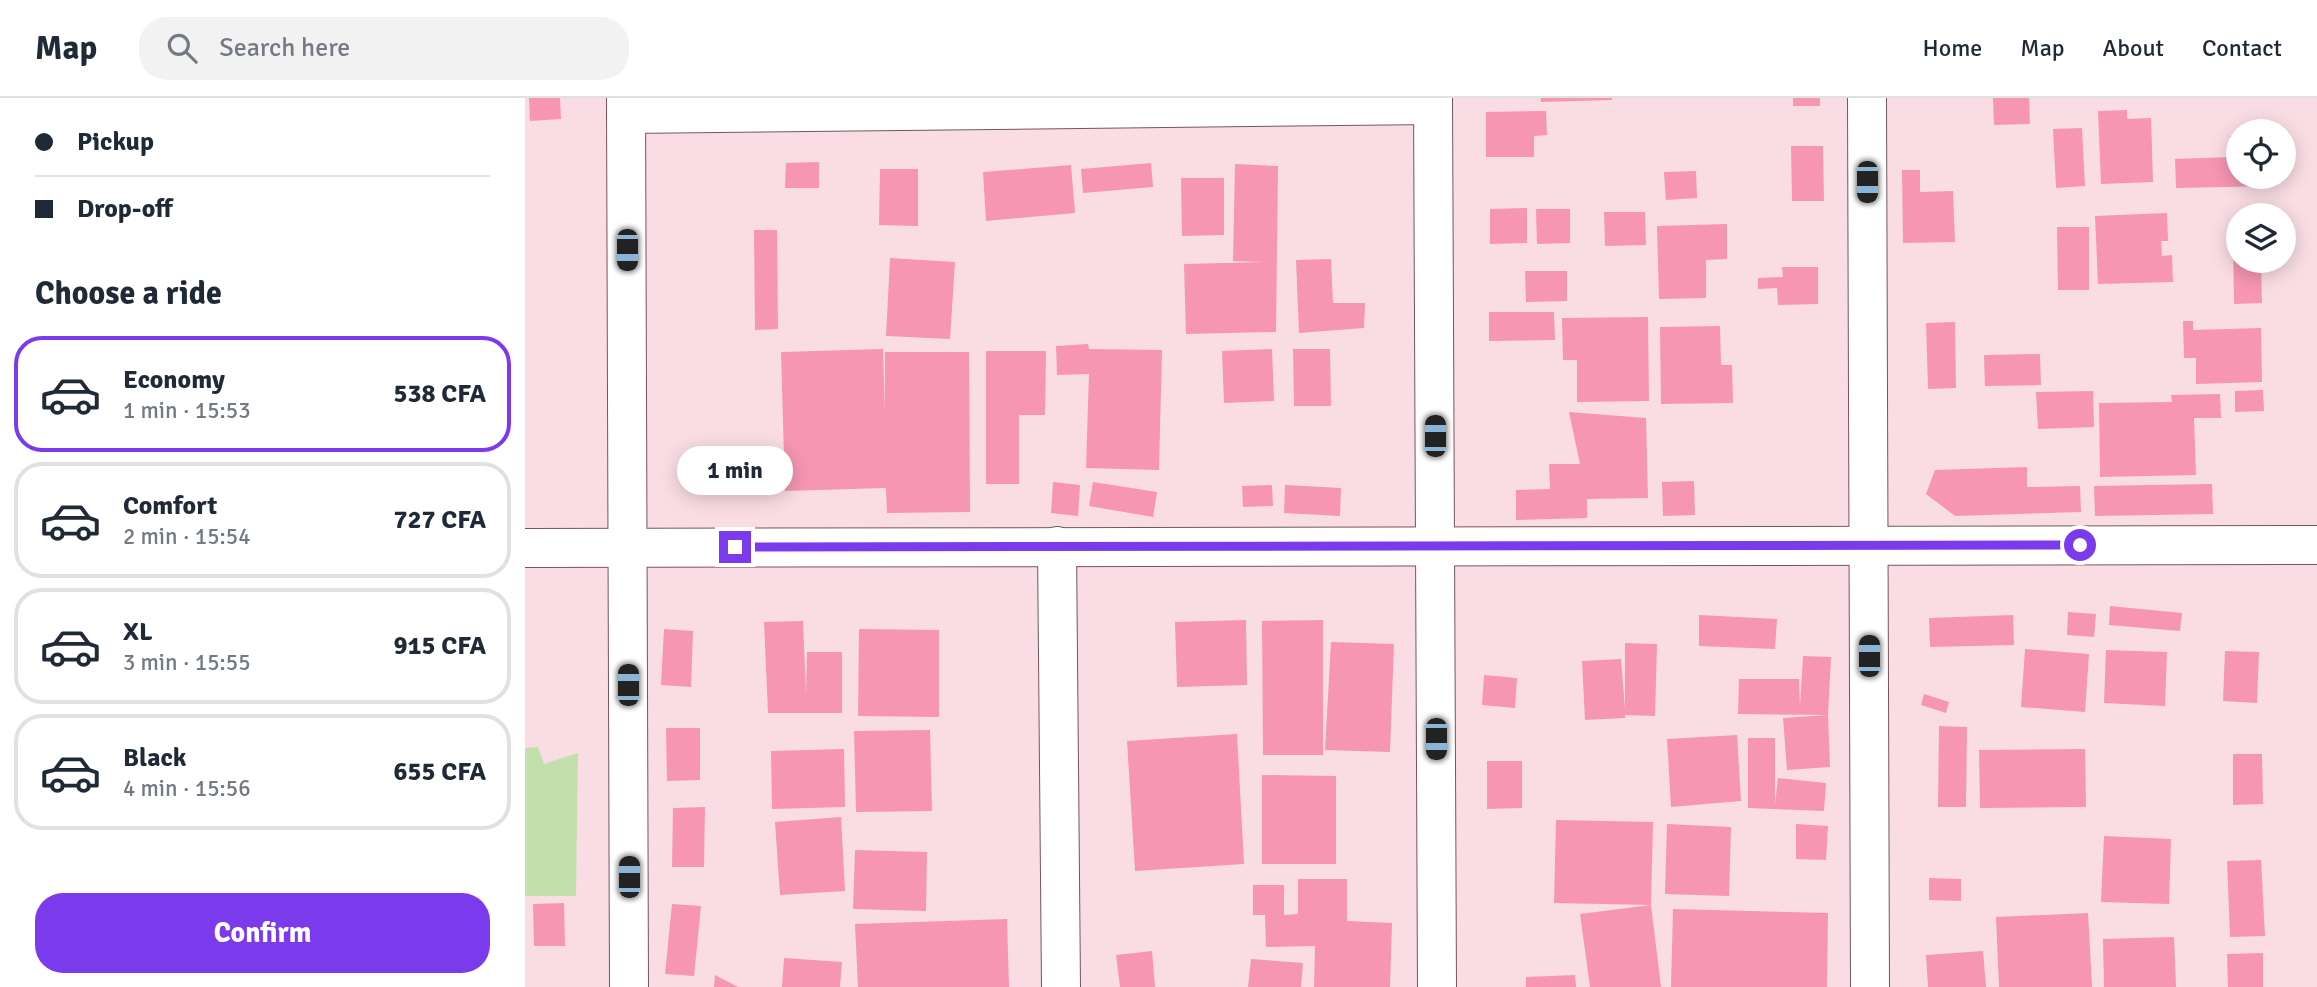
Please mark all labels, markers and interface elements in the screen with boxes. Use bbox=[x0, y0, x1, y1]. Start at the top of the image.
search box bbox=[139, 17, 629, 80]
text: Map bbox=[35, 28, 97, 69]
icon: search bbox=[163, 29, 201, 67]
text: Search here bbox=[219, 32, 350, 64]
text: Home bbox=[1922, 33, 1982, 63]
text: Map bbox=[2020, 33, 2065, 63]
text: About bbox=[2103, 33, 2164, 63]
text: Contact bbox=[2202, 33, 2282, 63]
map controls bbox=[2226, 119, 2296, 273]
button: locate bbox=[2226, 119, 2296, 189]
text: Pickup bbox=[77, 126, 154, 158]
car bbox=[1857, 161, 1878, 203]
text: Drop-off bbox=[77, 193, 173, 225]
button: layers bbox=[2226, 203, 2296, 273]
car bbox=[617, 229, 638, 271]
text: Choose a ride bbox=[35, 274, 222, 313]
icon: car bbox=[39, 363, 102, 426]
text: Economy bbox=[123, 364, 225, 396]
text: 538 CFA bbox=[394, 378, 486, 410]
text: 1 min · 15:53 bbox=[123, 396, 251, 425]
car bbox=[1425, 415, 1446, 457]
callout: 1 min bbox=[677, 446, 793, 494]
text: 1 min bbox=[707, 456, 763, 485]
icon: car bbox=[39, 489, 102, 552]
text: Comfort bbox=[123, 490, 217, 522]
text: 727 CFA bbox=[394, 504, 486, 536]
text: 2 min · 15:54 bbox=[123, 522, 251, 551]
route start bbox=[2064, 529, 2096, 561]
route end bbox=[719, 531, 751, 563]
icon: car bbox=[39, 615, 102, 678]
text: XL bbox=[123, 616, 153, 648]
text: 915 CFA bbox=[394, 630, 486, 662]
car bbox=[1859, 635, 1880, 677]
text: 3 min · 15:55 bbox=[123, 648, 251, 677]
car bbox=[618, 664, 639, 706]
car bbox=[1426, 718, 1447, 760]
icon: car bbox=[39, 741, 102, 804]
text: Black bbox=[123, 742, 186, 774]
text: 655 CFA bbox=[394, 756, 486, 788]
text: 4 min · 15:56 bbox=[123, 774, 251, 803]
car bbox=[619, 856, 640, 898]
button: Confirm bbox=[35, 893, 490, 973]

